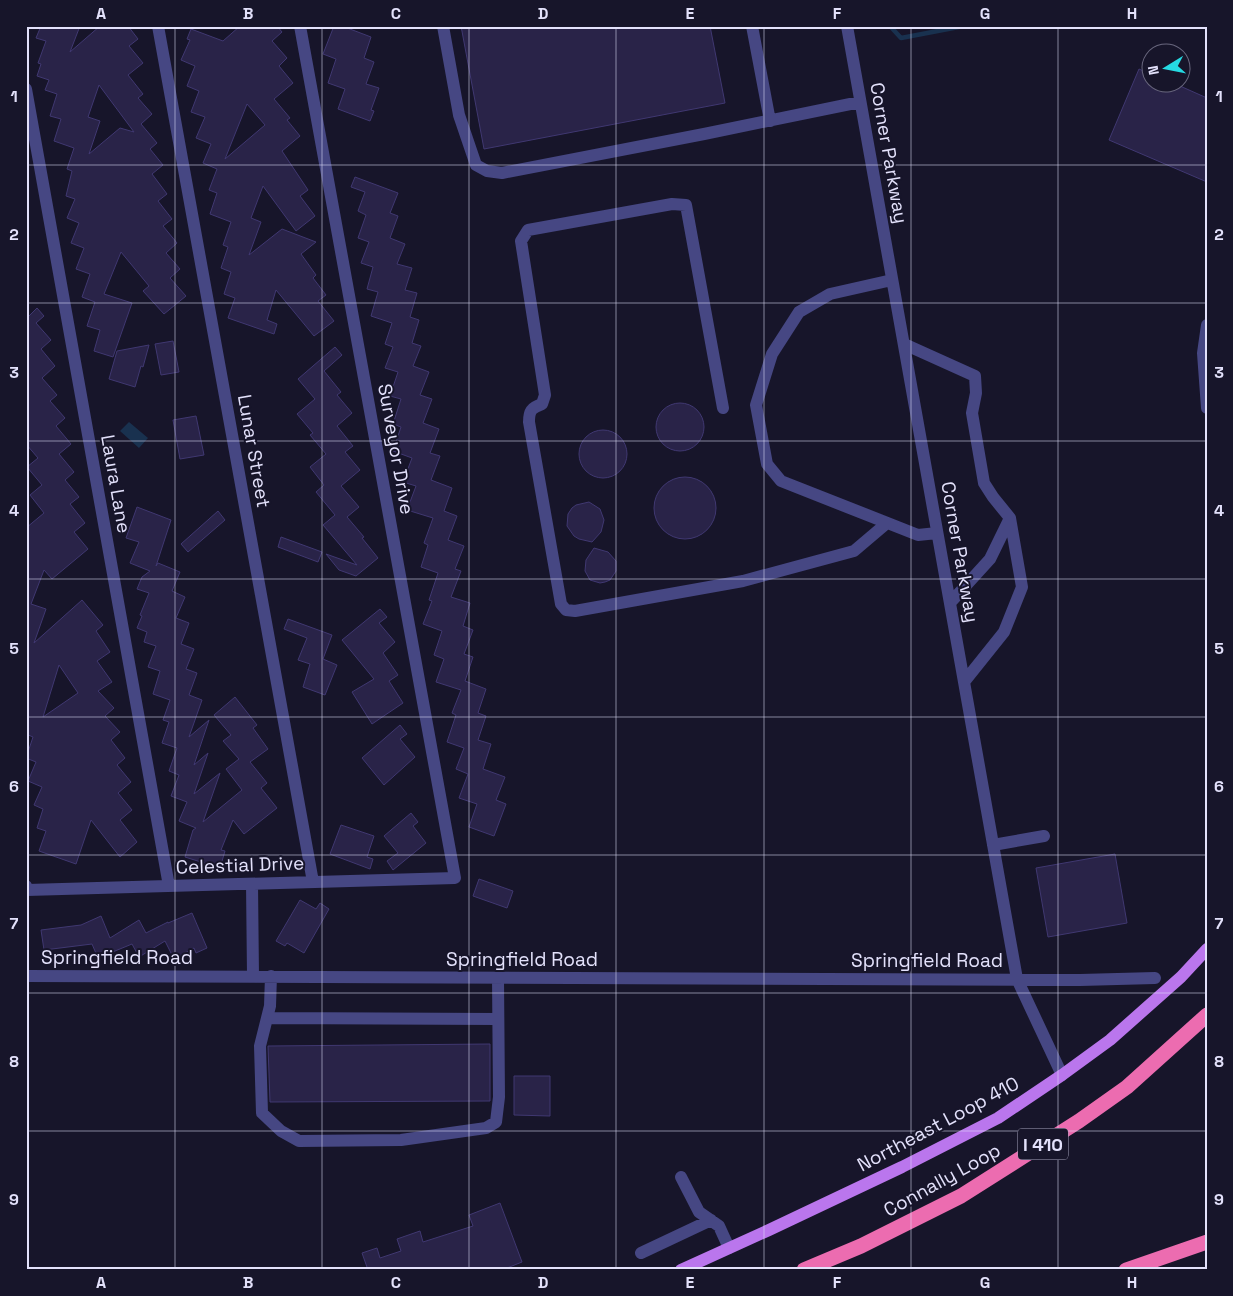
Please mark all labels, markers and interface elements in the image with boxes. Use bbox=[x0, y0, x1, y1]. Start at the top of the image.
text: A bbox=[96, 3, 106, 24]
text: B bbox=[243, 3, 253, 24]
text: C bbox=[391, 3, 401, 24]
text: D bbox=[538, 3, 548, 24]
text: E bbox=[686, 3, 695, 24]
text: F bbox=[833, 3, 842, 24]
text: G bbox=[980, 3, 990, 24]
text: H bbox=[1127, 3, 1137, 24]
north arrow bbox=[1140, 42, 1190, 92]
text: N bbox=[1144, 64, 1163, 76]
street label: Corner Parkway bbox=[864, 80, 914, 226]
text: 1 bbox=[10, 86, 18, 107]
text: 1 bbox=[1215, 86, 1223, 107]
text: 2 bbox=[9, 224, 19, 245]
text: 2 bbox=[1214, 224, 1224, 245]
text: 3 bbox=[9, 362, 19, 383]
text: 3 bbox=[1214, 362, 1224, 383]
street label: Surveyor Drive bbox=[372, 382, 420, 516]
street label: Lunar Street bbox=[232, 392, 276, 510]
street label: Laura Lane bbox=[95, 433, 137, 535]
street label: Corner Parkway bbox=[935, 479, 985, 625]
text: 4 bbox=[9, 500, 19, 521]
text: 4 bbox=[1214, 500, 1224, 521]
text: 5 bbox=[9, 638, 19, 659]
text: 5 bbox=[1214, 638, 1224, 659]
text: 6 bbox=[9, 776, 19, 797]
text: 6 bbox=[1214, 776, 1224, 797]
street label: Celestial Drive bbox=[175, 850, 305, 880]
text: 7 bbox=[10, 913, 19, 934]
text: 7 bbox=[1215, 913, 1224, 934]
street label: Springfield Road bbox=[41, 945, 193, 970]
street label: Springfield Road bbox=[446, 947, 598, 972]
street label: Springfield Road bbox=[851, 948, 1003, 973]
text: 8 bbox=[9, 1051, 19, 1072]
text: 8 bbox=[1214, 1051, 1224, 1072]
street label: Northeast Loop 410 bbox=[853, 1071, 1023, 1177]
road number: I 410 bbox=[1018, 1128, 1068, 1160]
street label: Connally Loop bbox=[879, 1138, 1005, 1222]
text: 9 bbox=[9, 1189, 19, 1210]
text: 9 bbox=[1214, 1189, 1224, 1210]
text: A bbox=[96, 1272, 106, 1293]
text: B bbox=[243, 1272, 253, 1293]
text: C bbox=[391, 1272, 401, 1293]
text: D bbox=[538, 1272, 548, 1293]
text: E bbox=[686, 1272, 695, 1293]
text: F bbox=[833, 1272, 842, 1293]
text: G bbox=[980, 1272, 990, 1293]
text: H bbox=[1127, 1272, 1137, 1293]

